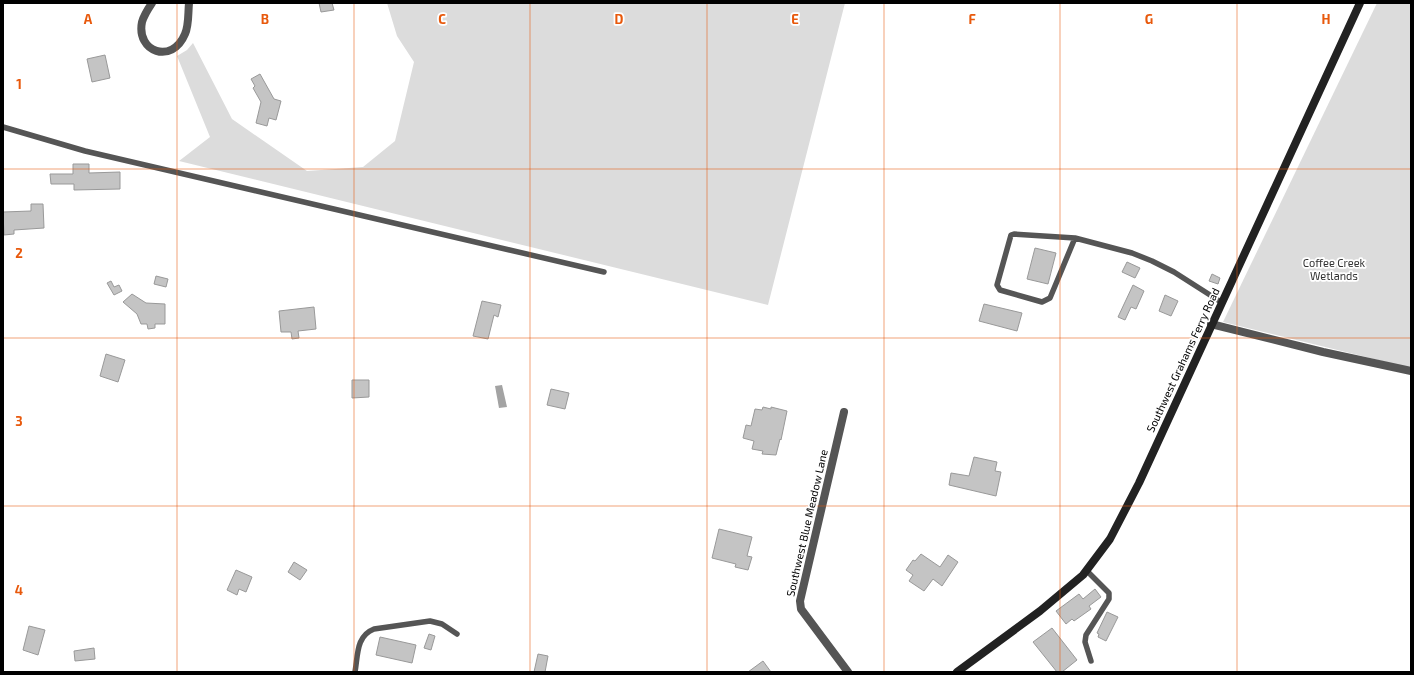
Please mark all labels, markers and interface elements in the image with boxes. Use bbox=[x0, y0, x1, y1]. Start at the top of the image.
text: A bbox=[84, 11, 93, 27]
text: B bbox=[261, 11, 269, 27]
text: C bbox=[438, 11, 446, 27]
text: D bbox=[615, 11, 624, 27]
text: E bbox=[791, 11, 799, 27]
text: F bbox=[968, 11, 976, 27]
text: G bbox=[1145, 11, 1153, 27]
text: H bbox=[1322, 11, 1331, 27]
text: 1 bbox=[16, 76, 22, 92]
text: 2 bbox=[15, 245, 23, 261]
park label: Coffee Creek Wetlands bbox=[1303, 256, 1366, 282]
street label: Southwest Grahams Ferry Road bbox=[1143, 286, 1222, 434]
text: 3 bbox=[15, 413, 23, 429]
street label: Southwest Blue Meadow Lane bbox=[783, 448, 830, 598]
text: 4 bbox=[15, 582, 23, 598]

